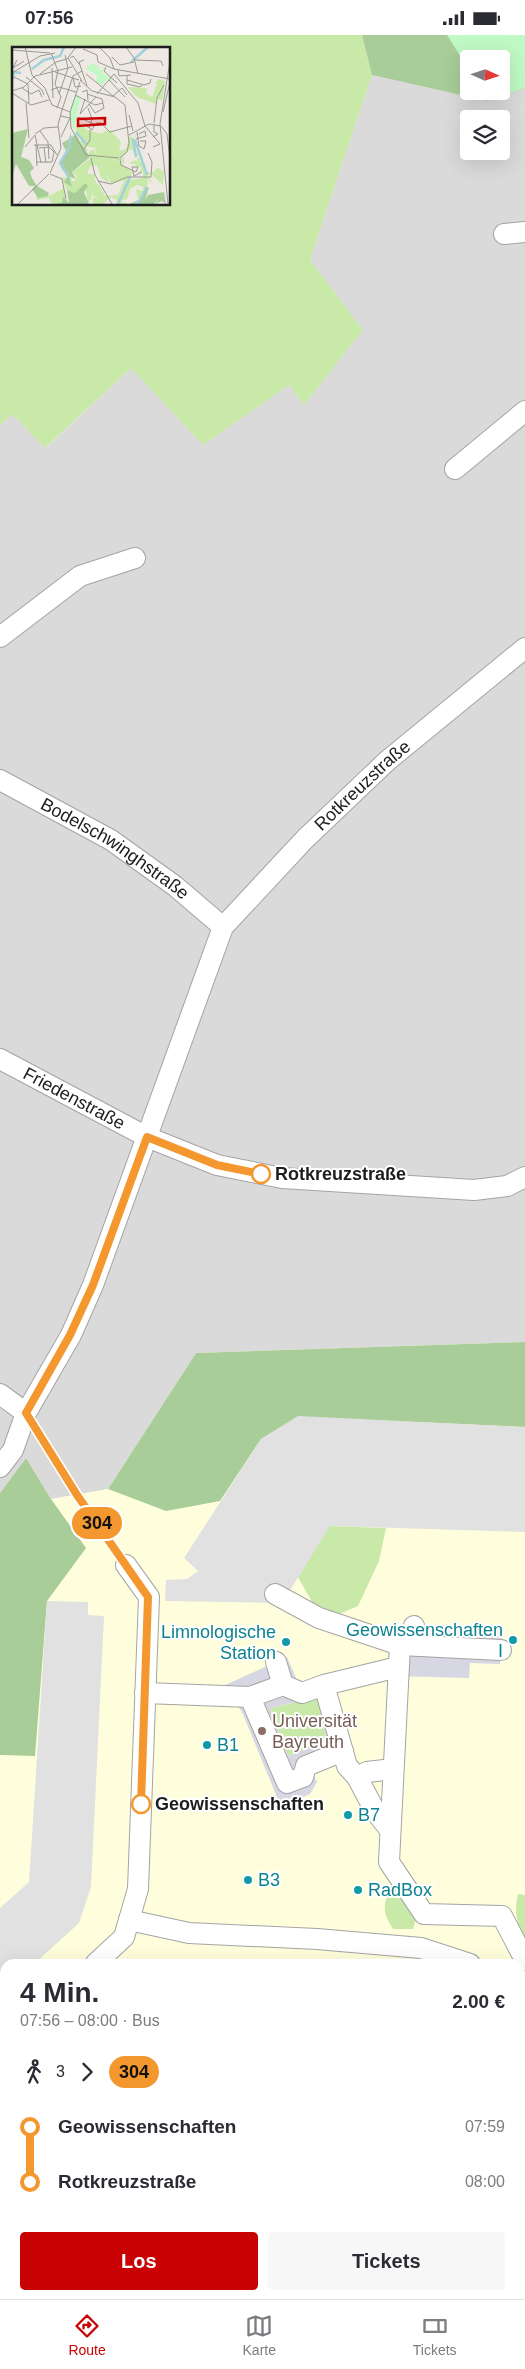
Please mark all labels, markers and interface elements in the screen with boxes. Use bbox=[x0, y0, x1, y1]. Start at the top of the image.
text: 07:56 bbox=[25, 7, 74, 28]
inset map bbox=[12, 47, 170, 205]
north arrow bbox=[460, 50, 510, 100]
map controls bbox=[460, 50, 510, 160]
button: layers bbox=[460, 110, 510, 160]
street label: Rotkreuzstraße bbox=[310, 736, 414, 835]
street label: Bodelschwinghstraße bbox=[37, 794, 193, 903]
street label: Friedenstraße bbox=[20, 1063, 128, 1133]
marker: Rotkreuzstraße bbox=[251, 1164, 271, 1184]
place label: Rotkreuzstraße bbox=[275, 1164, 406, 1184]
line badge: 304 bbox=[68, 1507, 126, 1539]
text: 304 bbox=[82, 1513, 112, 1533]
place label: Geowissenschaften I bbox=[346, 1620, 503, 1661]
place label: Limnologische Station bbox=[161, 1622, 276, 1663]
marker: Geowissenschaften I bbox=[507, 1634, 519, 1646]
marker: Limnologische Station bbox=[280, 1636, 292, 1648]
place label: Universität Bayreuth bbox=[272, 1711, 357, 1752]
marker: Universität Bayreuth bbox=[256, 1725, 268, 1737]
place label: B1 bbox=[217, 1735, 239, 1755]
marker: B1 bbox=[201, 1739, 213, 1751]
marker: Geowissenschaften bbox=[131, 1794, 151, 1814]
place label: Geowissenschaften bbox=[155, 1794, 324, 1814]
place label: B7 bbox=[358, 1805, 380, 1825]
marker: B7 bbox=[342, 1809, 354, 1821]
place label: B3 bbox=[258, 1870, 280, 1890]
marker: B3 bbox=[242, 1874, 254, 1886]
place label: RadBox bbox=[368, 1880, 432, 1900]
marker: RadBox bbox=[352, 1884, 364, 1896]
text: 4 Min. bbox=[20, 1977, 99, 2008]
text: 2.00 € bbox=[452, 1991, 505, 2012]
text: 07:56 – 08:00 · Bus bbox=[20, 2012, 160, 2029]
icon: walk bbox=[20, 2058, 48, 2086]
icon: forward bbox=[73, 2058, 101, 2086]
text: 304 bbox=[119, 2062, 149, 2082]
text: 3 bbox=[56, 2063, 65, 2080]
text: Geowissenschaften bbox=[58, 2116, 236, 2137]
text: 07:59 bbox=[465, 2118, 505, 2135]
text: Rotkreuzstraße bbox=[58, 2171, 196, 2192]
text: 08:00 bbox=[465, 2173, 505, 2190]
button: Los bbox=[20, 2232, 258, 2290]
button: Tickets bbox=[268, 2232, 505, 2290]
tab: Route bbox=[68, 2312, 106, 2358]
tab: Karte bbox=[243, 2312, 276, 2358]
tab: Tickets bbox=[413, 2312, 457, 2358]

